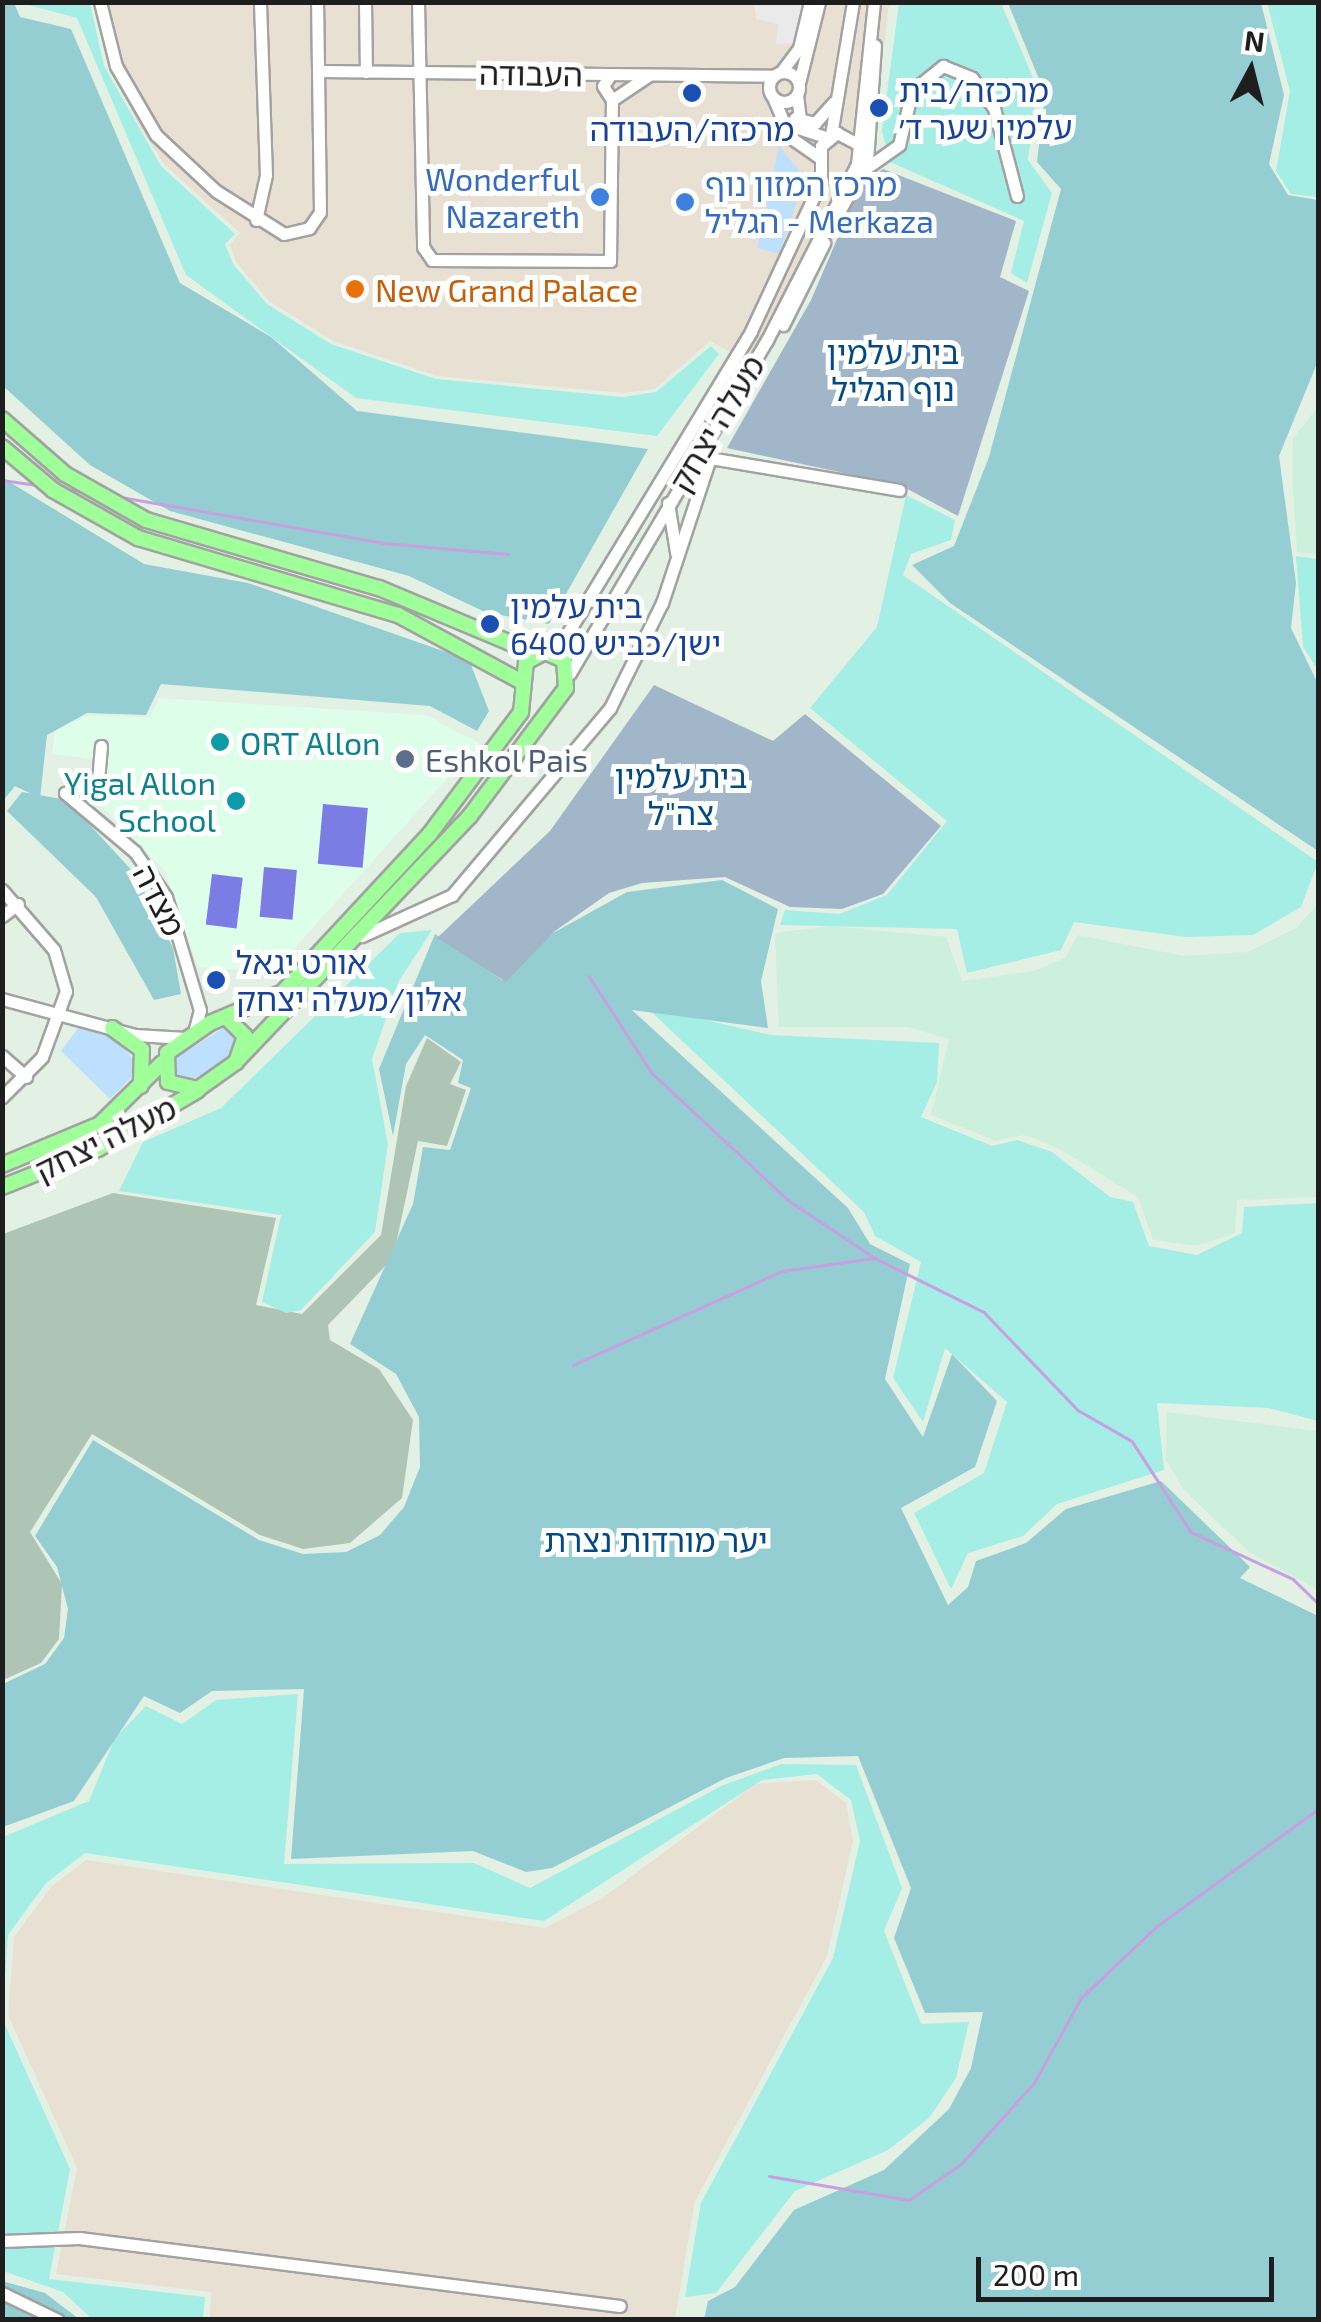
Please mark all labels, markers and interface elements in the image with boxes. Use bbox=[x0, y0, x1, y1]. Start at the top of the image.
north arrow bbox=[1201, 20, 1301, 120]
text: N bbox=[1243, 22, 1267, 58]
street label: העבודה bbox=[479, 53, 583, 93]
place label: מרכזה/בית עלמין שער ד׳ bbox=[899, 71, 1072, 146]
marker: מרכזה/העבודה bbox=[681, 82, 703, 104]
marker: מרכזה/בית עלמין שער ד׳ bbox=[868, 97, 890, 119]
place label: מרכזה/העבודה bbox=[590, 109, 794, 147]
place label: Wonderful Nazareth bbox=[425, 160, 580, 235]
place label: מרכז המזון נוף הגליל - Merkaza bbox=[705, 165, 934, 240]
marker: Wonderful Nazareth bbox=[589, 186, 611, 208]
marker: מרכז המזון נוף הגליל - Merkaza bbox=[674, 191, 696, 213]
place label: New Grand Palace bbox=[375, 270, 639, 308]
marker: New Grand Palace bbox=[344, 278, 366, 300]
park label: בית עלמין נוף הגליל bbox=[827, 333, 959, 408]
street label: מעלה יצחק bbox=[660, 348, 772, 498]
place label: בית עלמין ישן/כביש 6400 bbox=[510, 587, 721, 662]
marker: בית עלמין ישן/כביש 6400 bbox=[479, 613, 501, 635]
place label: ORT Allon bbox=[240, 723, 382, 761]
marker: ORT Allon bbox=[209, 731, 231, 753]
place label: Eshkol Pais bbox=[425, 740, 589, 778]
marker: Eshkol Pais bbox=[394, 748, 416, 770]
park label: בית עלמין צה"ל bbox=[615, 757, 747, 832]
place label: Yigal Allon School bbox=[62, 764, 216, 839]
marker: Yigal Allon School bbox=[225, 790, 247, 812]
street label: מצדה bbox=[126, 858, 194, 942]
place label: אורט יגאל אלון/מעלה יצחק bbox=[236, 943, 462, 1018]
marker: אורט יגאל אלון/מעלה יצחק bbox=[205, 969, 227, 991]
street label: מעלה יצחק bbox=[28, 1087, 182, 1189]
park label: יער מורדות נצרת bbox=[544, 1520, 768, 1558]
scale bar bbox=[981, 2237, 1278, 2299]
text: 200 m bbox=[993, 2256, 1079, 2292]

